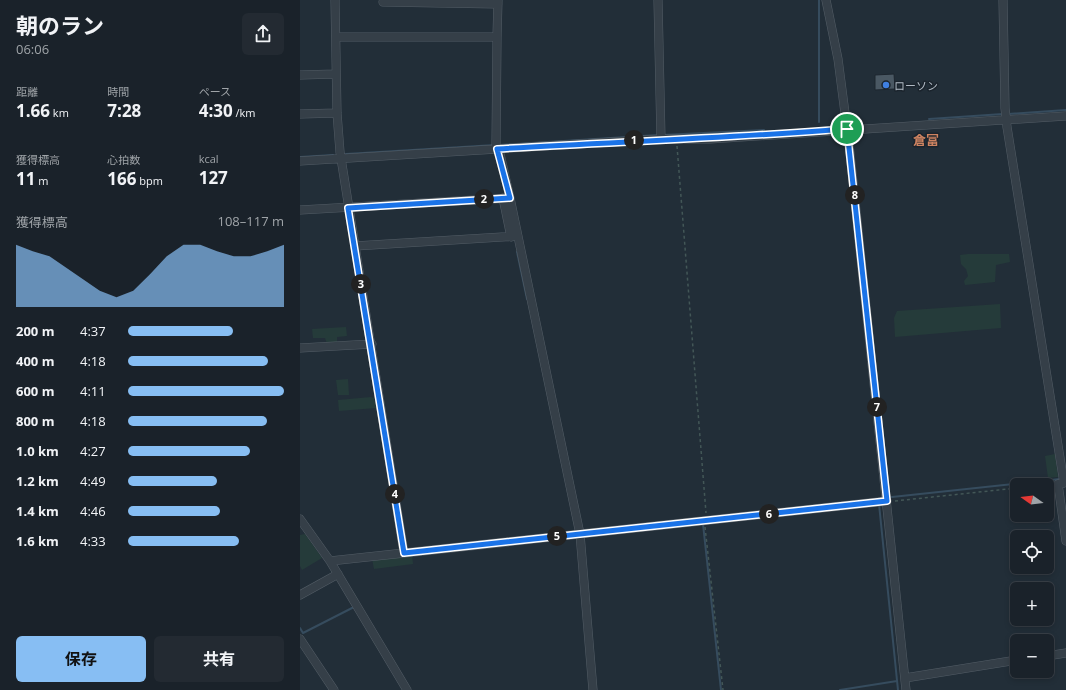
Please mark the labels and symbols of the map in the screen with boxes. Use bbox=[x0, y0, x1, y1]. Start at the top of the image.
place label: ローソン bbox=[894, 78, 938, 93]
marker: ローソン bbox=[881, 80, 891, 90]
pin bbox=[830, 112, 864, 146]
pin: 1 bbox=[624, 130, 644, 150]
district label: 倉富 bbox=[913, 131, 939, 149]
pin: 8 bbox=[845, 185, 865, 205]
pin: 2 bbox=[474, 189, 494, 209]
pin: 3 bbox=[351, 274, 371, 294]
pin: 7 bbox=[867, 397, 887, 417]
north arrow bbox=[1010, 478, 1054, 522]
pin: 4 bbox=[385, 484, 405, 504]
pin: 6 bbox=[759, 504, 779, 524]
pin: 5 bbox=[547, 526, 567, 546]

